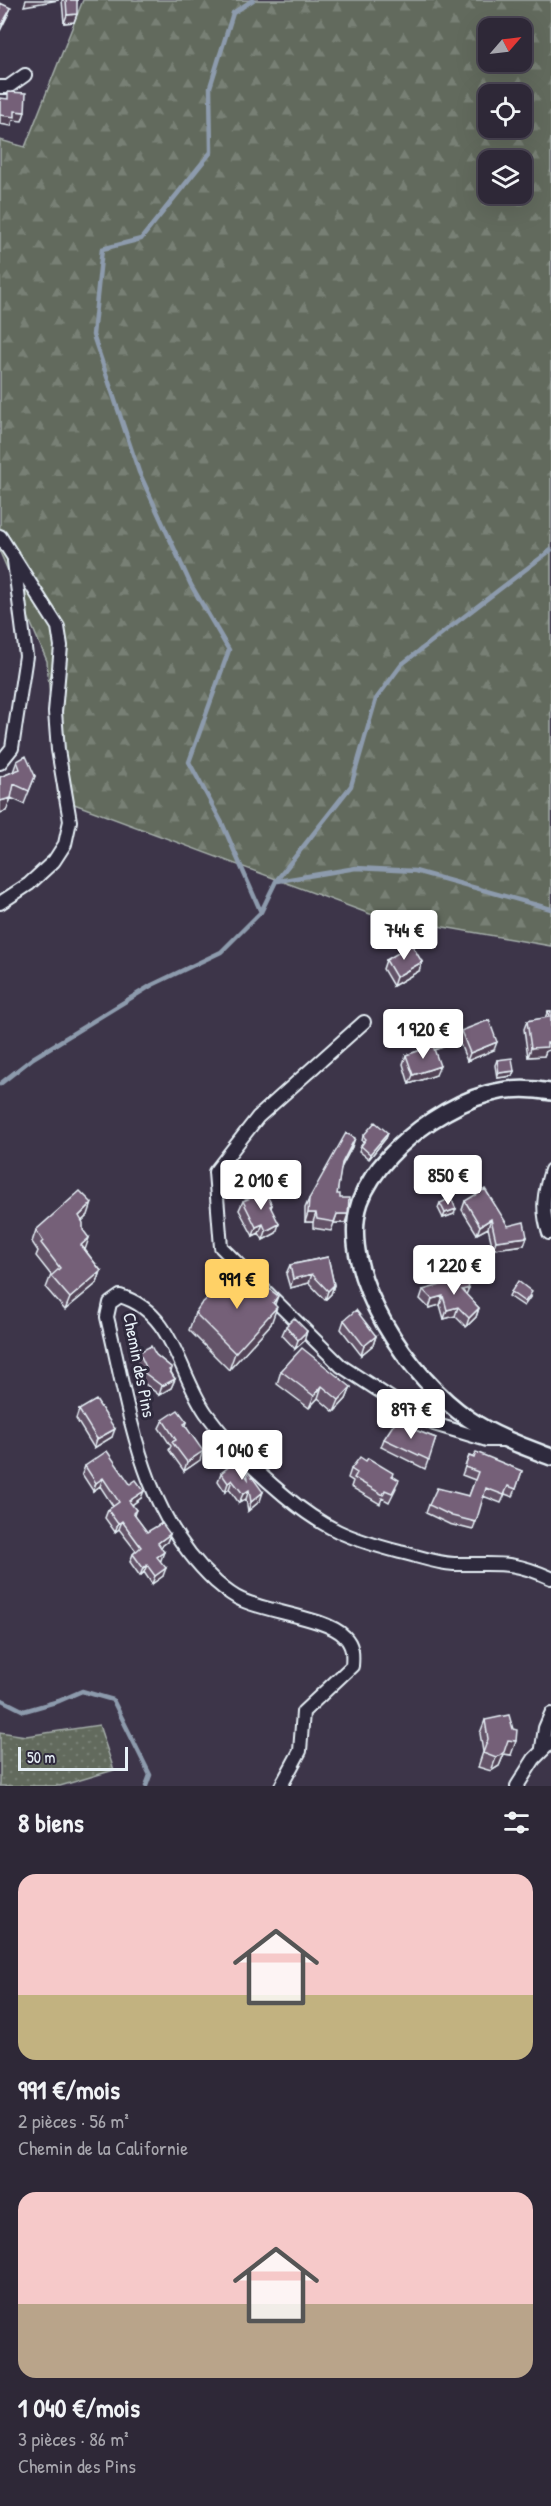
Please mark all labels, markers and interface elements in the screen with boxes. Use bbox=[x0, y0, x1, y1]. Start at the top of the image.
north arrow bbox=[478, 18, 532, 72]
map controls bbox=[478, 18, 532, 204]
button: locate bbox=[478, 84, 532, 138]
button: layers bbox=[478, 150, 532, 204]
pin: 744 € bbox=[362, 910, 446, 961]
text: 744 € bbox=[384, 916, 424, 943]
pin: 1 920 € bbox=[368, 1009, 478, 1060]
text: 1 920 € bbox=[397, 1015, 449, 1042]
pin: 850 € bbox=[406, 1155, 490, 1206]
pin: 2 010 € bbox=[206, 1160, 316, 1211]
text: 850 € bbox=[428, 1161, 468, 1188]
text: 2 010 € bbox=[234, 1166, 288, 1193]
pin: 1 220 € bbox=[399, 1245, 509, 1296]
text: 1 220 € bbox=[427, 1251, 481, 1278]
pin: 991 € bbox=[195, 1259, 279, 1310]
text: 991 € bbox=[219, 1265, 255, 1292]
street label: Chemin des Pins bbox=[117, 1310, 162, 1419]
pin: 897 € bbox=[369, 1389, 453, 1440]
text: 897 € bbox=[391, 1395, 431, 1422]
pin: 1 040 € bbox=[187, 1430, 297, 1481]
text: 1 040 € bbox=[216, 1436, 268, 1463]
scale bar bbox=[18, 1744, 128, 1772]
text: 50 m bbox=[27, 1746, 56, 1768]
text: 8 biens bbox=[18, 1805, 84, 1840]
icon: filters bbox=[500, 1806, 533, 1839]
icon: home bbox=[222, 1913, 330, 2021]
text: 991 €/mois bbox=[18, 2072, 120, 2107]
text: 2 pièces · 56 m² bbox=[18, 2107, 129, 2134]
text: Chemin de la Californie bbox=[18, 2134, 188, 2161]
icon: home bbox=[222, 2231, 330, 2339]
text: 1 040 €/mois bbox=[18, 2390, 140, 2425]
text: 3 pièces · 86 m² bbox=[18, 2425, 129, 2452]
text: Chemin des Pins bbox=[18, 2452, 136, 2479]

